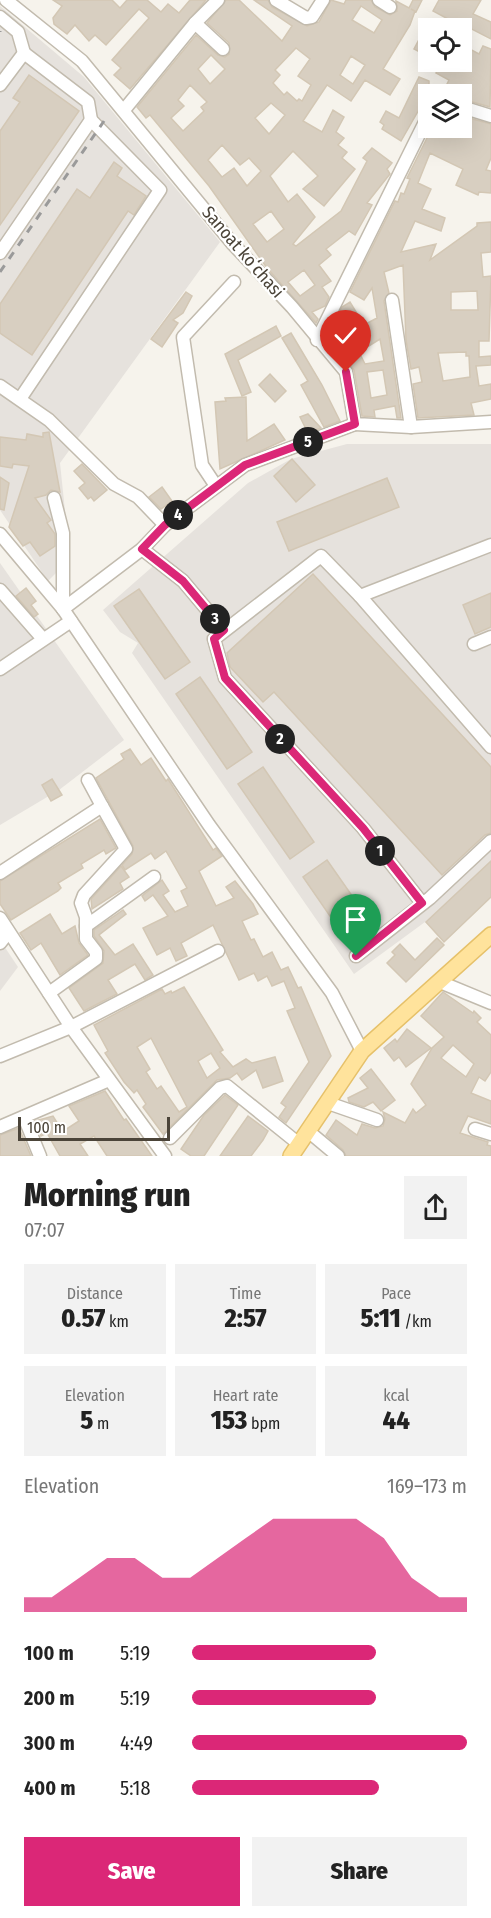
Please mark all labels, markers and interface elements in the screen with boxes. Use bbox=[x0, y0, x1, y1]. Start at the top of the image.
map controls bbox=[418, 18, 472, 138]
button: locate bbox=[418, 18, 472, 72]
button: layers bbox=[418, 84, 472, 138]
street label: Sanoat koʻchasi bbox=[197, 202, 289, 302]
pin bbox=[320, 310, 371, 372]
icon: check bbox=[329, 319, 362, 352]
pin: 5 bbox=[293, 427, 323, 457]
text: 5 bbox=[304, 432, 312, 451]
pin: 4 bbox=[163, 500, 193, 530]
text: 4 bbox=[174, 505, 182, 524]
pin: 3 bbox=[200, 604, 230, 634]
text: 3 bbox=[211, 609, 219, 628]
pin: 2 bbox=[265, 724, 295, 754]
text: 2 bbox=[276, 729, 284, 748]
pin: 1 bbox=[365, 836, 395, 866]
text: 1 bbox=[377, 841, 383, 860]
pin bbox=[330, 894, 381, 956]
icon: arrive bbox=[339, 903, 372, 936]
scale bar bbox=[18, 1114, 170, 1142]
text: 100 m bbox=[27, 1118, 66, 1137]
text: Morning run bbox=[24, 1175, 191, 1215]
button: share bbox=[404, 1176, 467, 1239]
text: 07:07 bbox=[24, 1218, 65, 1242]
text: Distance bbox=[67, 1284, 123, 1303]
text: Time bbox=[230, 1284, 261, 1303]
text: Pace bbox=[381, 1284, 411, 1303]
text: 0.57 bbox=[61, 1303, 105, 1334]
text: 2:57 bbox=[224, 1303, 267, 1334]
text: 5:11 bbox=[361, 1303, 401, 1334]
text: km bbox=[105, 1312, 129, 1331]
text: /km bbox=[401, 1312, 432, 1331]
text: Elevation bbox=[65, 1386, 125, 1405]
text: Heart rate bbox=[213, 1386, 278, 1405]
text: kcal bbox=[383, 1386, 409, 1405]
text: 5 bbox=[80, 1405, 93, 1436]
text: 153 bbox=[211, 1405, 247, 1436]
text: 44 bbox=[383, 1405, 410, 1436]
text: m bbox=[93, 1414, 109, 1433]
text: bpm bbox=[247, 1414, 280, 1433]
text: Elevation bbox=[24, 1474, 99, 1498]
text: 169–173 m bbox=[387, 1474, 467, 1498]
text: 100 m bbox=[24, 1641, 74, 1665]
text: 5:19 bbox=[120, 1641, 150, 1665]
text: 200 m bbox=[24, 1686, 75, 1710]
text: 5:19 bbox=[120, 1686, 150, 1710]
text: 300 m bbox=[24, 1731, 75, 1755]
text: 4:49 bbox=[120, 1731, 153, 1755]
text: 400 m bbox=[24, 1776, 76, 1800]
text: 5:18 bbox=[120, 1776, 150, 1800]
button: Save bbox=[24, 1837, 240, 1906]
button: Share bbox=[252, 1837, 467, 1906]

